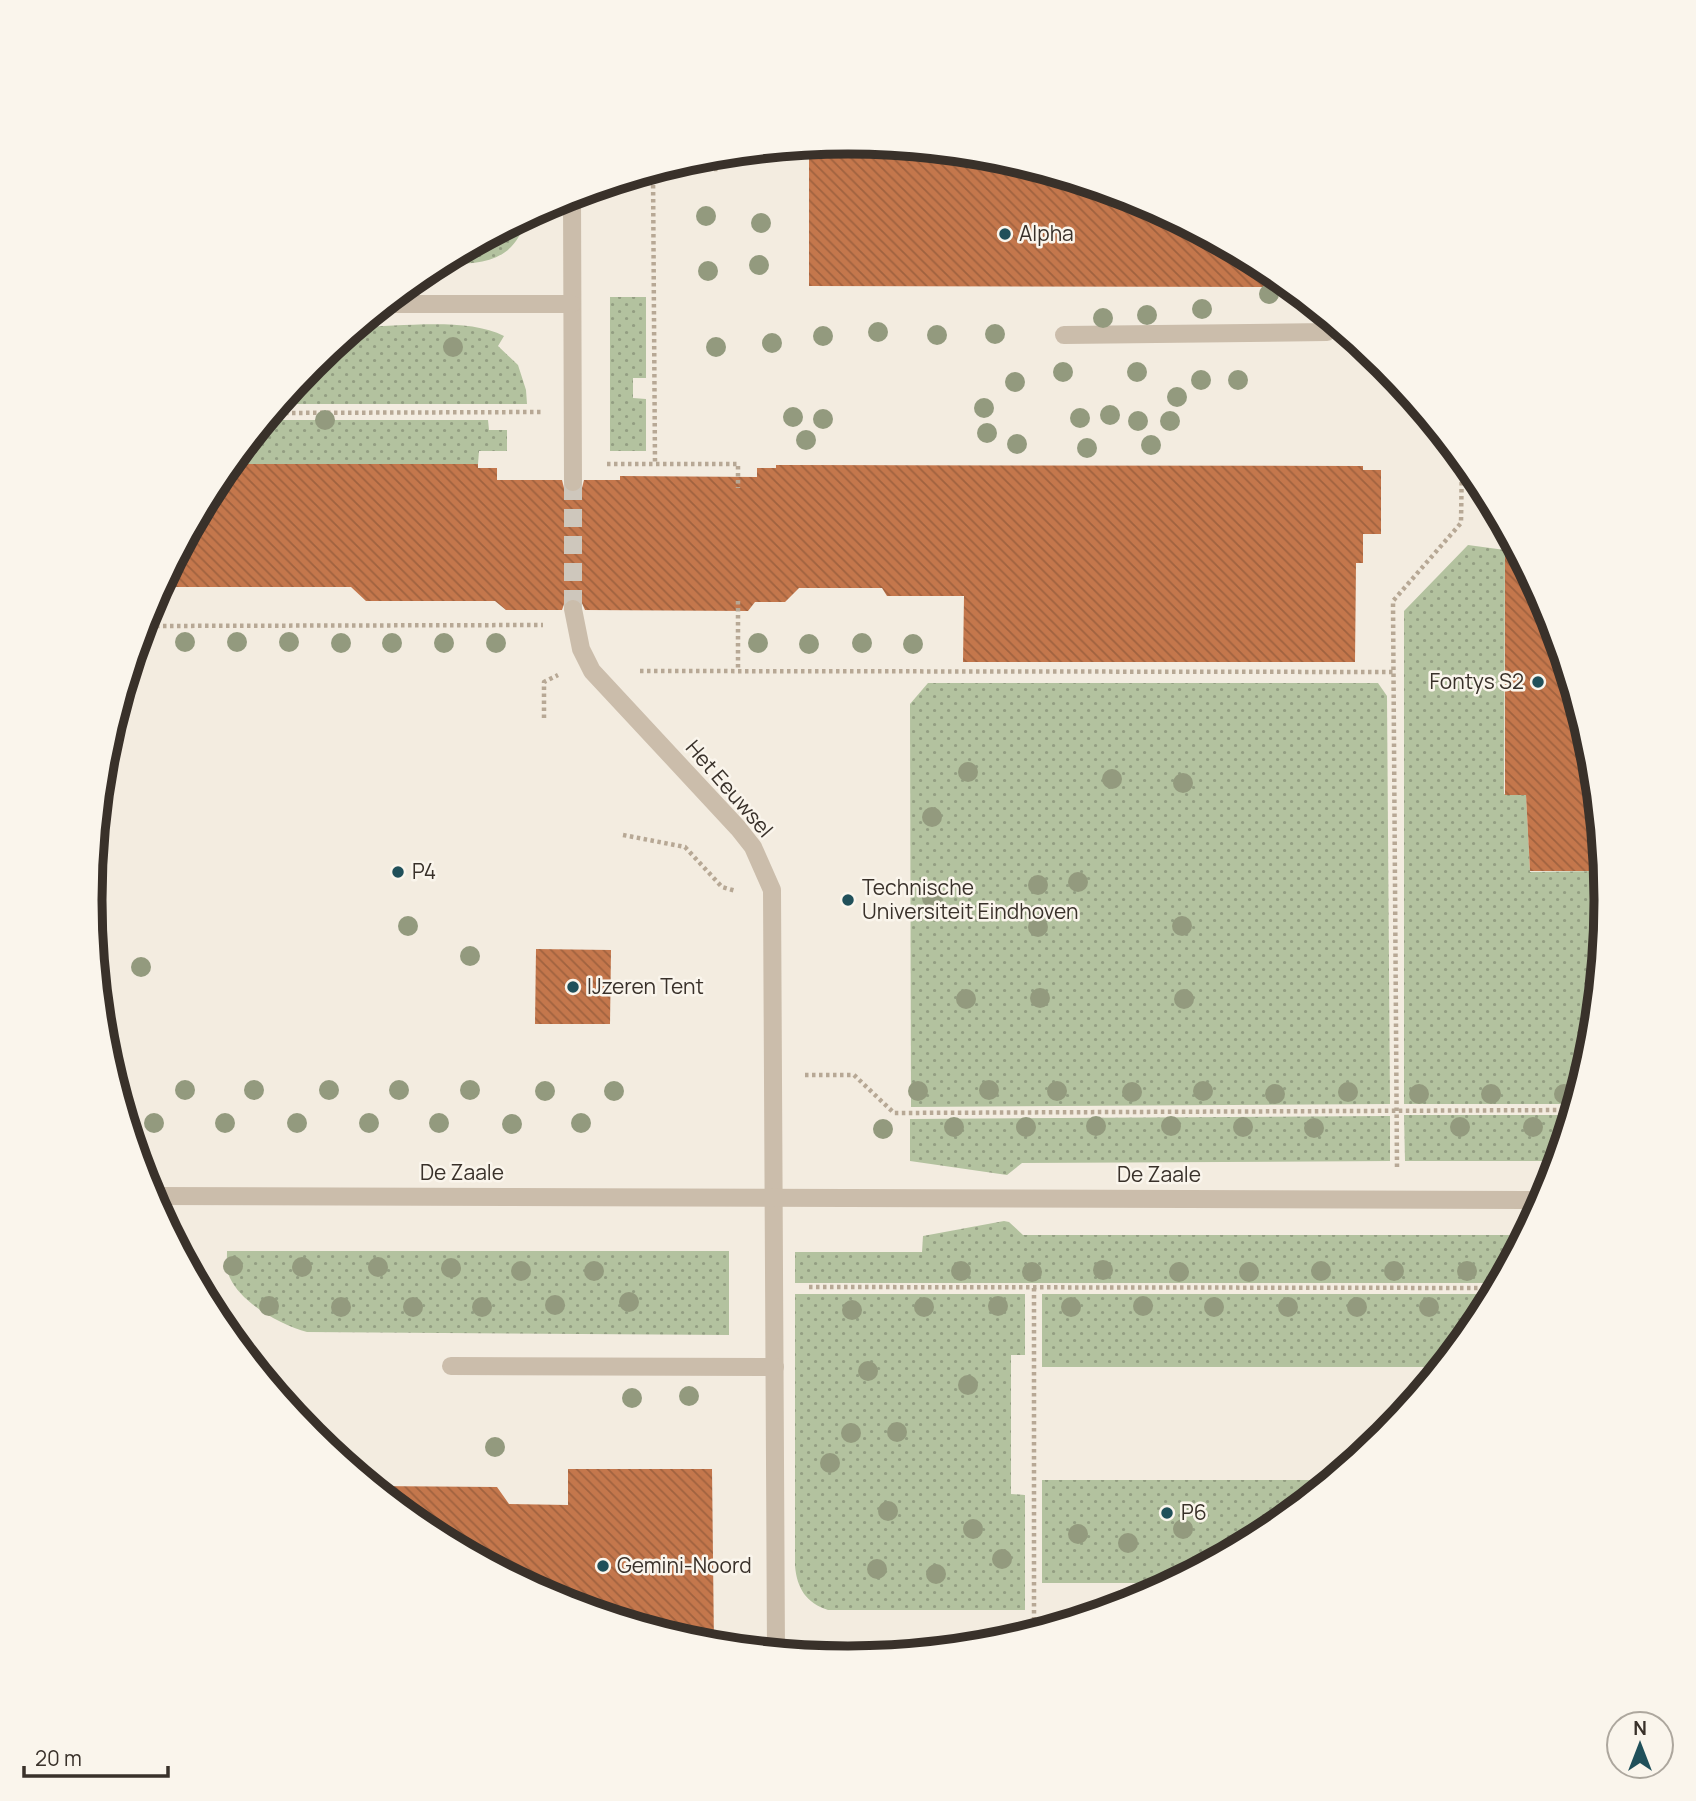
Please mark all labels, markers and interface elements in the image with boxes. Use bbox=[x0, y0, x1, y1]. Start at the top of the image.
place label: Alpha bbox=[1019, 219, 1074, 247]
marker: Alpha bbox=[997, 226, 1013, 242]
place label: Fontys S2 bbox=[1430, 667, 1524, 695]
marker: Fontys S2 bbox=[1530, 674, 1546, 690]
street label: Het Eeuwsel bbox=[680, 734, 780, 843]
place label: P4 bbox=[412, 857, 436, 885]
marker: P4 bbox=[390, 864, 406, 880]
place label: Technische Universiteit Eindhoven bbox=[862, 873, 1078, 925]
marker: Technische Universiteit Eindhoven bbox=[840, 892, 856, 908]
place label: IJzeren Tent bbox=[587, 972, 704, 1000]
marker: IJzeren Tent bbox=[565, 979, 581, 995]
street label: De Zaale bbox=[420, 1158, 504, 1186]
street label: De Zaale bbox=[1117, 1160, 1201, 1188]
place label: P6 bbox=[1181, 1498, 1207, 1526]
marker: P6 bbox=[1159, 1505, 1175, 1521]
place label: Gemini-Noord bbox=[617, 1551, 752, 1579]
marker: Gemini-Noord bbox=[595, 1558, 611, 1574]
north arrow bbox=[1605, 1710, 1675, 1780]
text: N bbox=[1633, 1715, 1647, 1741]
scale bar bbox=[24, 1734, 168, 1778]
text: 20 m bbox=[35, 1744, 82, 1772]

